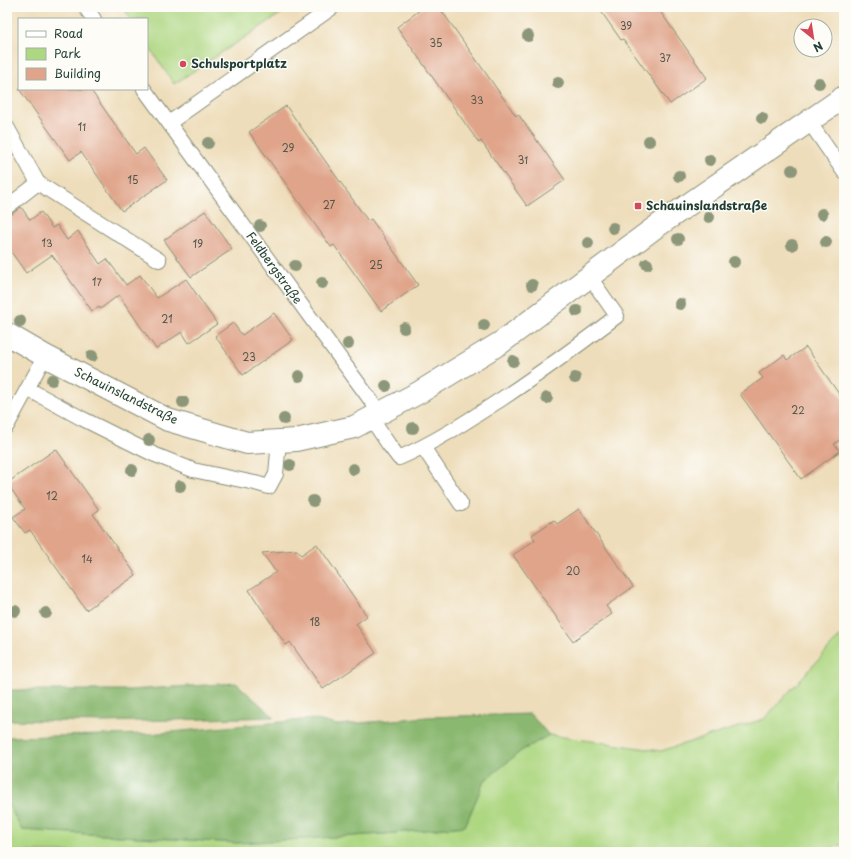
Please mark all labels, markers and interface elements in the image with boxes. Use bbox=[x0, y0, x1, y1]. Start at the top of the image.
legend bbox=[18, 18, 148, 90]
house number: 39 bbox=[620, 18, 632, 33]
north arrow bbox=[793, 18, 833, 58]
text: Road bbox=[54, 24, 83, 42]
house number: 35 bbox=[430, 35, 442, 50]
text: N bbox=[810, 38, 826, 57]
text: Park bbox=[54, 44, 81, 62]
house number: 37 bbox=[659, 50, 672, 65]
place label: Schulsportplatz bbox=[191, 54, 287, 72]
marker: Schulsportplatz bbox=[178, 59, 188, 69]
text: Building bbox=[54, 64, 101, 82]
house number: 33 bbox=[470, 92, 484, 107]
house number: 11 bbox=[78, 119, 86, 134]
house number: 29 bbox=[282, 140, 295, 155]
house number: 31 bbox=[518, 152, 528, 167]
house number: 15 bbox=[128, 172, 138, 187]
place label: Schauinslandstraße bbox=[646, 196, 768, 214]
house number: 27 bbox=[323, 197, 336, 212]
marker: Schauinslandstraße bbox=[633, 201, 643, 211]
street label: Feldbergstraße bbox=[242, 228, 307, 307]
house number: 13 bbox=[41, 235, 53, 250]
house number: 19 bbox=[193, 236, 203, 251]
house number: 25 bbox=[369, 257, 383, 272]
house number: 17 bbox=[92, 274, 103, 289]
house number: 21 bbox=[161, 311, 173, 326]
house number: 23 bbox=[242, 349, 256, 364]
street label: Schauinslandstraße bbox=[72, 362, 181, 428]
house number: 22 bbox=[791, 402, 805, 417]
house number: 12 bbox=[46, 488, 58, 503]
house number: 14 bbox=[81, 551, 93, 566]
house number: 20 bbox=[566, 563, 580, 578]
house number: 18 bbox=[310, 614, 320, 629]

